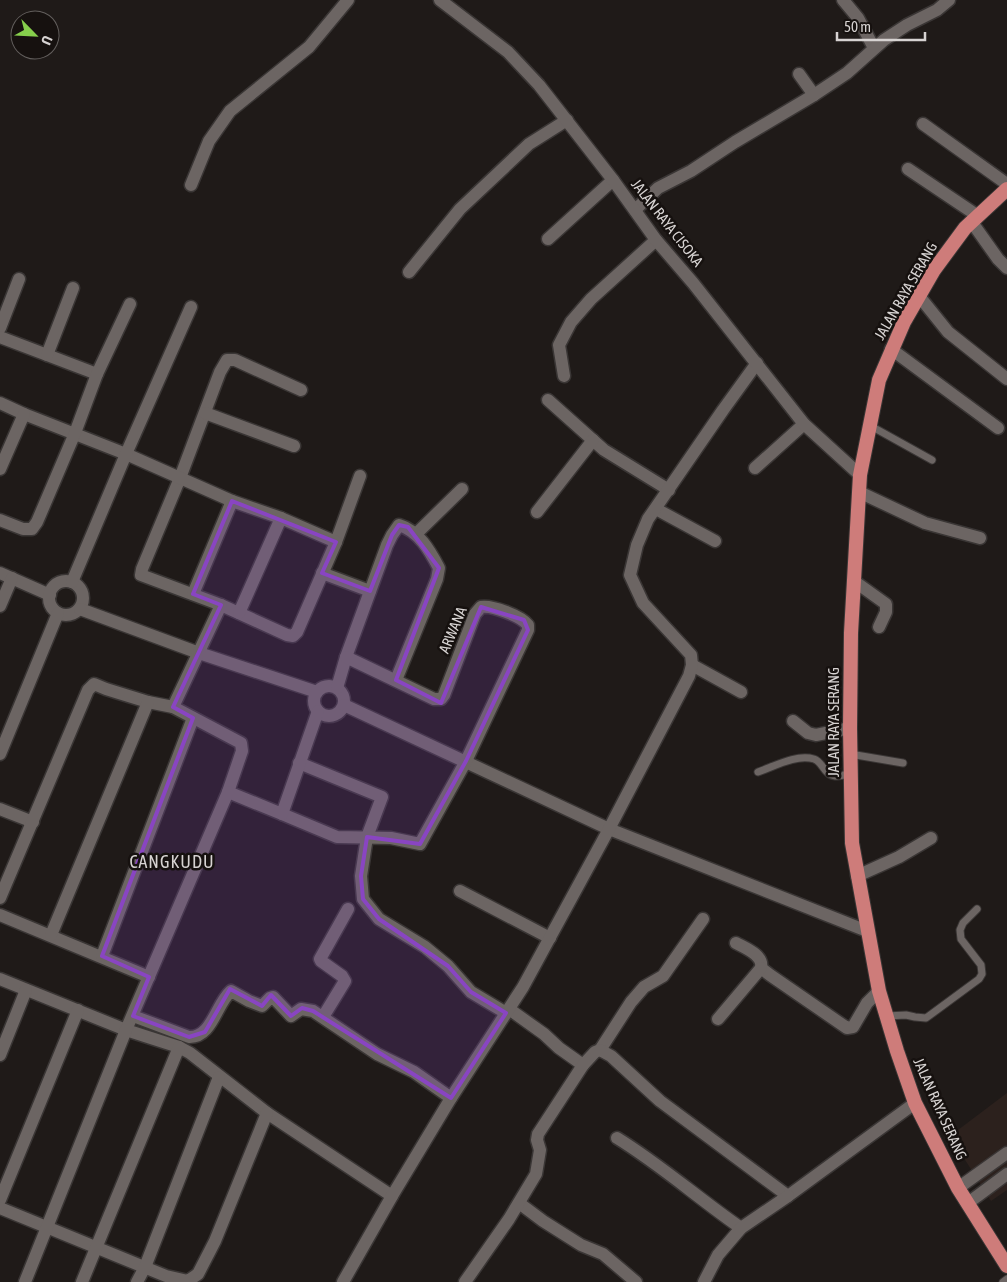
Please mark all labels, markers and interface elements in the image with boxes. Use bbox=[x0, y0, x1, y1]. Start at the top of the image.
north arrow bbox=[10, 10, 60, 60]
scale bar bbox=[837, 10, 924, 42]
text: 50 m bbox=[844, 18, 871, 35]
text: U bbox=[38, 33, 56, 47]
street label: JALAN RAYA CISOKA bbox=[628, 176, 707, 270]
street label: JALAN RAYA SERANG bbox=[871, 239, 940, 343]
street label: ARWANA bbox=[435, 603, 470, 656]
street label: JALAN RAYA SERANG bbox=[825, 667, 842, 777]
district label: CANGKUDU bbox=[129, 851, 215, 872]
street label: JALAN RAYA SERANG bbox=[910, 1055, 971, 1163]

